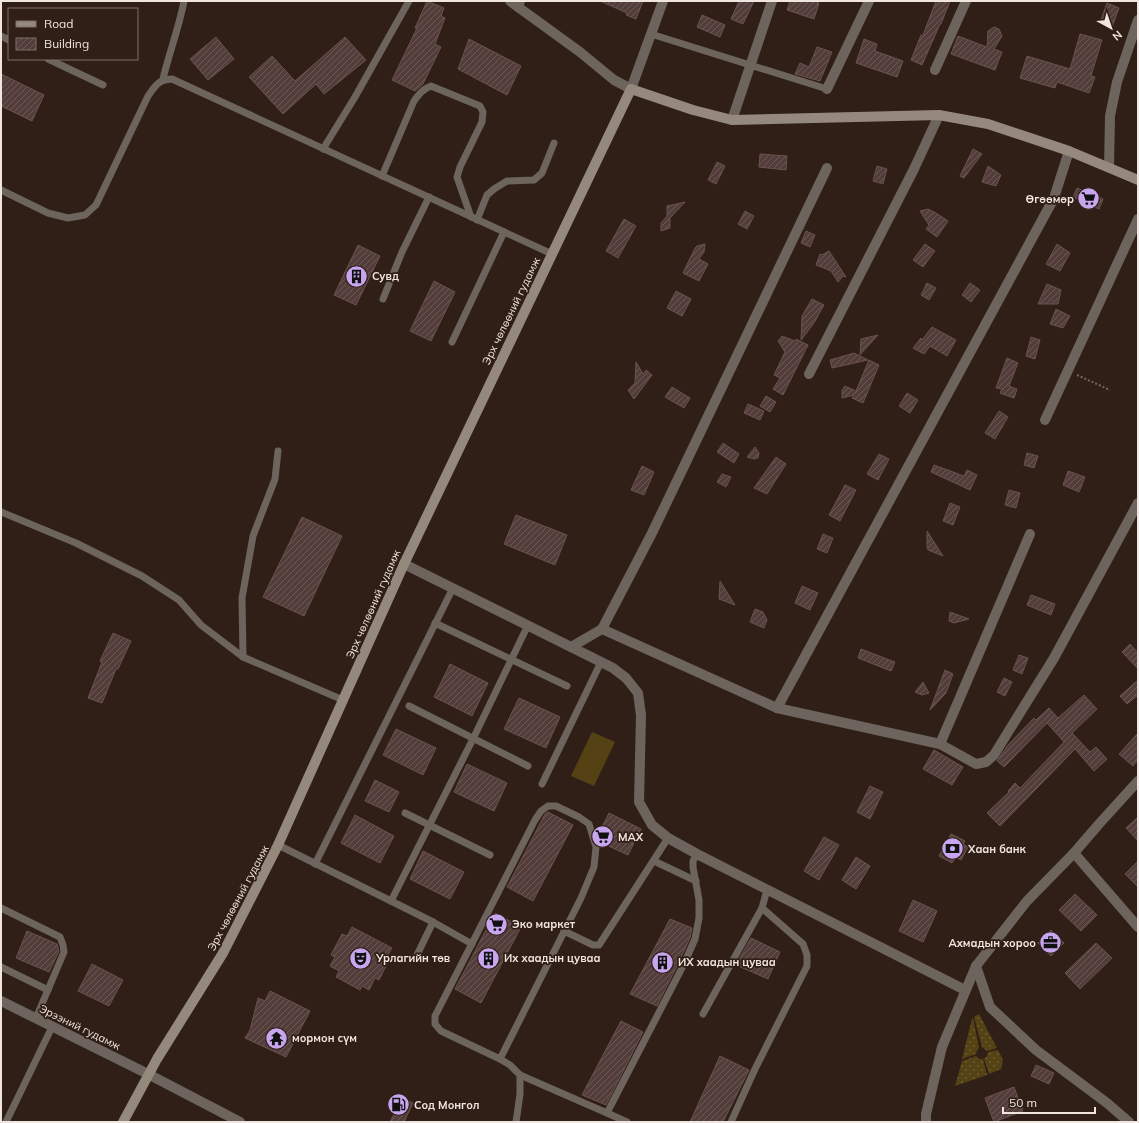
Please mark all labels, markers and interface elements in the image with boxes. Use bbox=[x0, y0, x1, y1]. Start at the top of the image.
legend bbox=[8, 8, 138, 60]
north arrow bbox=[1091, 8, 1131, 48]
text: Road bbox=[44, 16, 73, 31]
text: N bbox=[1110, 28, 1125, 44]
text: Building bbox=[44, 36, 89, 51]
supermarket icon: Өгөөмөр bbox=[1076, 186, 1102, 212]
place label: Өгөөмөр bbox=[1026, 192, 1074, 206]
street label: Эрх чөлөөний гудамж bbox=[479, 255, 543, 367]
building icon: Сувд bbox=[344, 263, 370, 289]
place label: Сувд bbox=[372, 269, 399, 283]
street label: Эрх чөлөөний гудамж bbox=[343, 547, 403, 661]
supermarket icon: МАХ bbox=[590, 824, 616, 850]
place label: МАХ bbox=[618, 830, 644, 844]
bank icon: Хаан банк bbox=[940, 836, 966, 862]
place label: Хаан банк bbox=[967, 842, 1027, 856]
street label: Эрх чөлөөний гудамж bbox=[204, 843, 272, 953]
supermarket icon: Эко маркет bbox=[484, 911, 510, 937]
place label: Эко маркет bbox=[512, 917, 576, 931]
office icon: Ахмадын хороо bbox=[1038, 930, 1064, 956]
place label: Ахмадын хороо bbox=[949, 936, 1036, 950]
theatre icon: Урлагийн төв bbox=[347, 945, 373, 971]
building icon: Их хаадын цуваа bbox=[475, 945, 501, 971]
building icon: ИХ хаадын цуваа bbox=[650, 949, 676, 975]
place label: Урлагийн төв bbox=[375, 951, 450, 965]
place label: Их хаадын цуваа bbox=[504, 951, 601, 965]
place label: ИХ хаадын цуваа bbox=[678, 955, 776, 969]
street label: Эрээний гудамж bbox=[37, 1001, 123, 1053]
temple icon: мормон сүм bbox=[263, 1025, 289, 1051]
place label: мормон сүм bbox=[292, 1031, 357, 1045]
scale bar bbox=[1003, 1089, 1095, 1115]
fuel station icon: Сод Монгол bbox=[386, 1092, 412, 1118]
text: 50 m bbox=[1009, 1095, 1037, 1110]
place label: Сод Монгол bbox=[414, 1098, 480, 1112]

